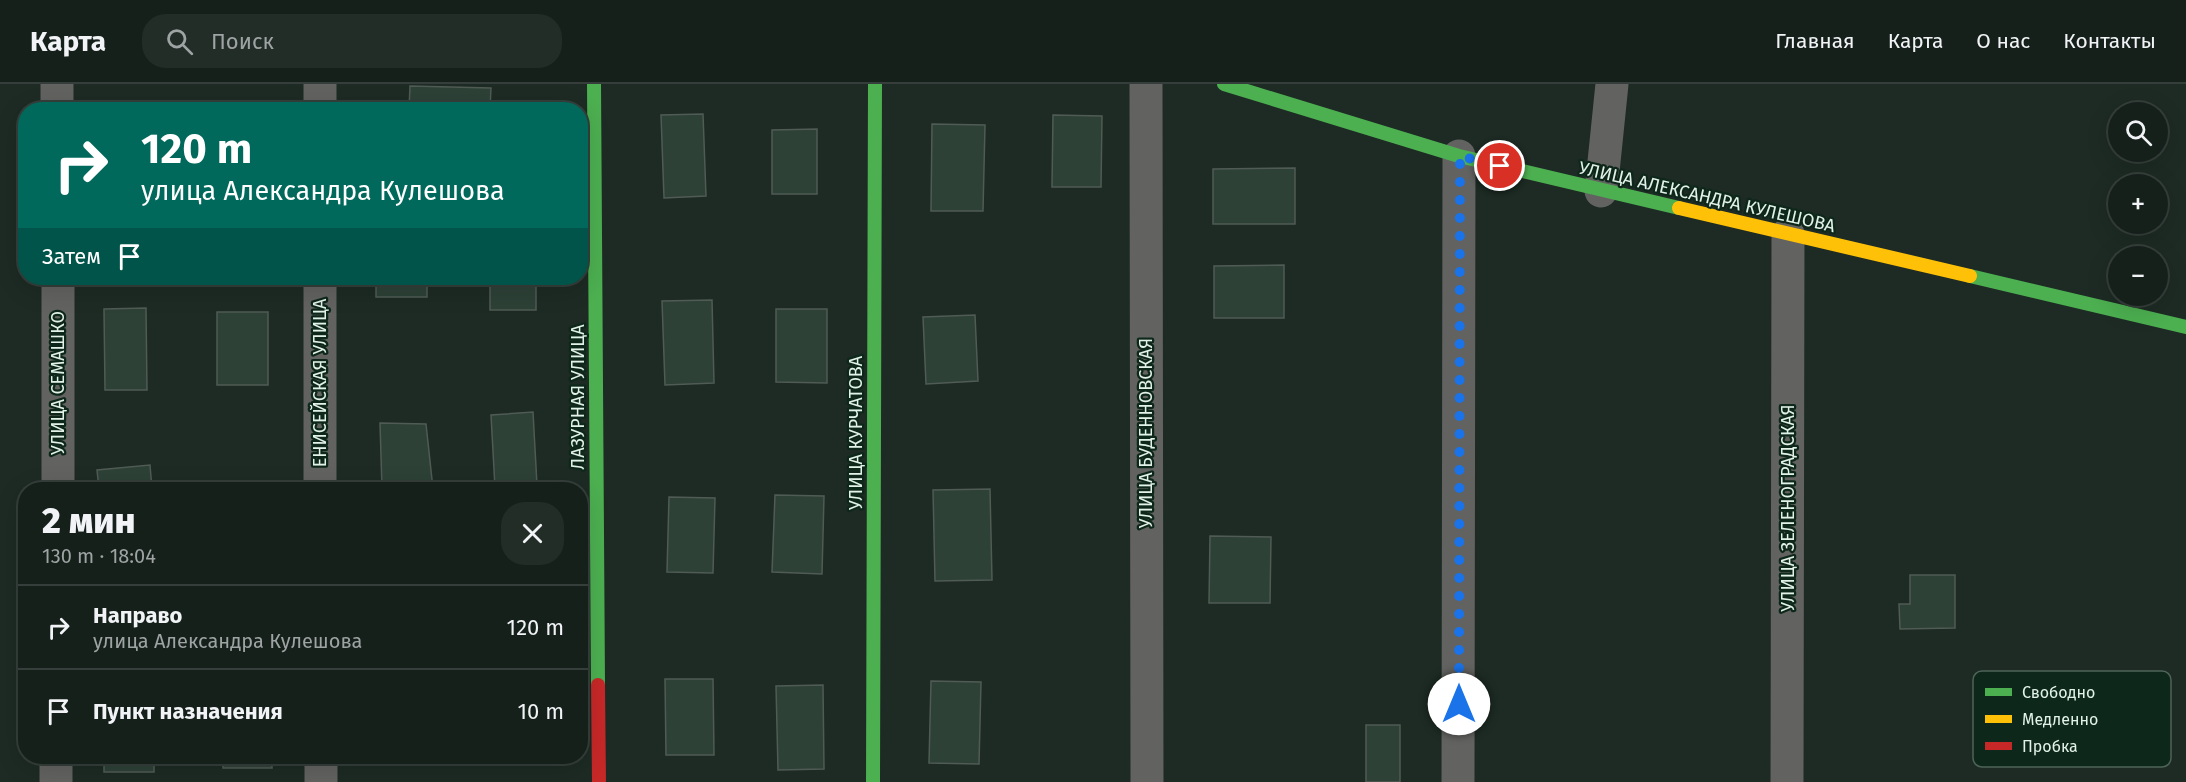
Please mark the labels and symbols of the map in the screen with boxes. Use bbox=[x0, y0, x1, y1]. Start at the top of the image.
pin bbox=[1474, 140, 1525, 191]
street label: УЛИЦА АЛЕКСАНДРА КУЛЕШОВА bbox=[1577, 157, 1838, 237]
street label: ЕНИСЕЙСКАЯ УЛИЦА bbox=[309, 298, 331, 467]
street label: УЛИЦА СЕМАШКО bbox=[47, 311, 69, 455]
street label: ЛАЗУРНАЯ УЛИЦА bbox=[567, 324, 589, 470]
street label: УЛИЦА БУДЕННОВСКАЯ bbox=[1135, 338, 1157, 528]
street label: УЛИЦА КУРЧАТОВА bbox=[845, 355, 867, 510]
street label: УЛИЦА ЗЕЛЕНОГРАДСКАЯ bbox=[1777, 404, 1799, 612]
legend bbox=[1973, 671, 2171, 767]
position arrow bbox=[1427, 672, 1491, 736]
text: Свободно bbox=[2022, 683, 2095, 702]
text: Медленно bbox=[2022, 710, 2098, 729]
text: Пробка bbox=[2022, 737, 2078, 756]

